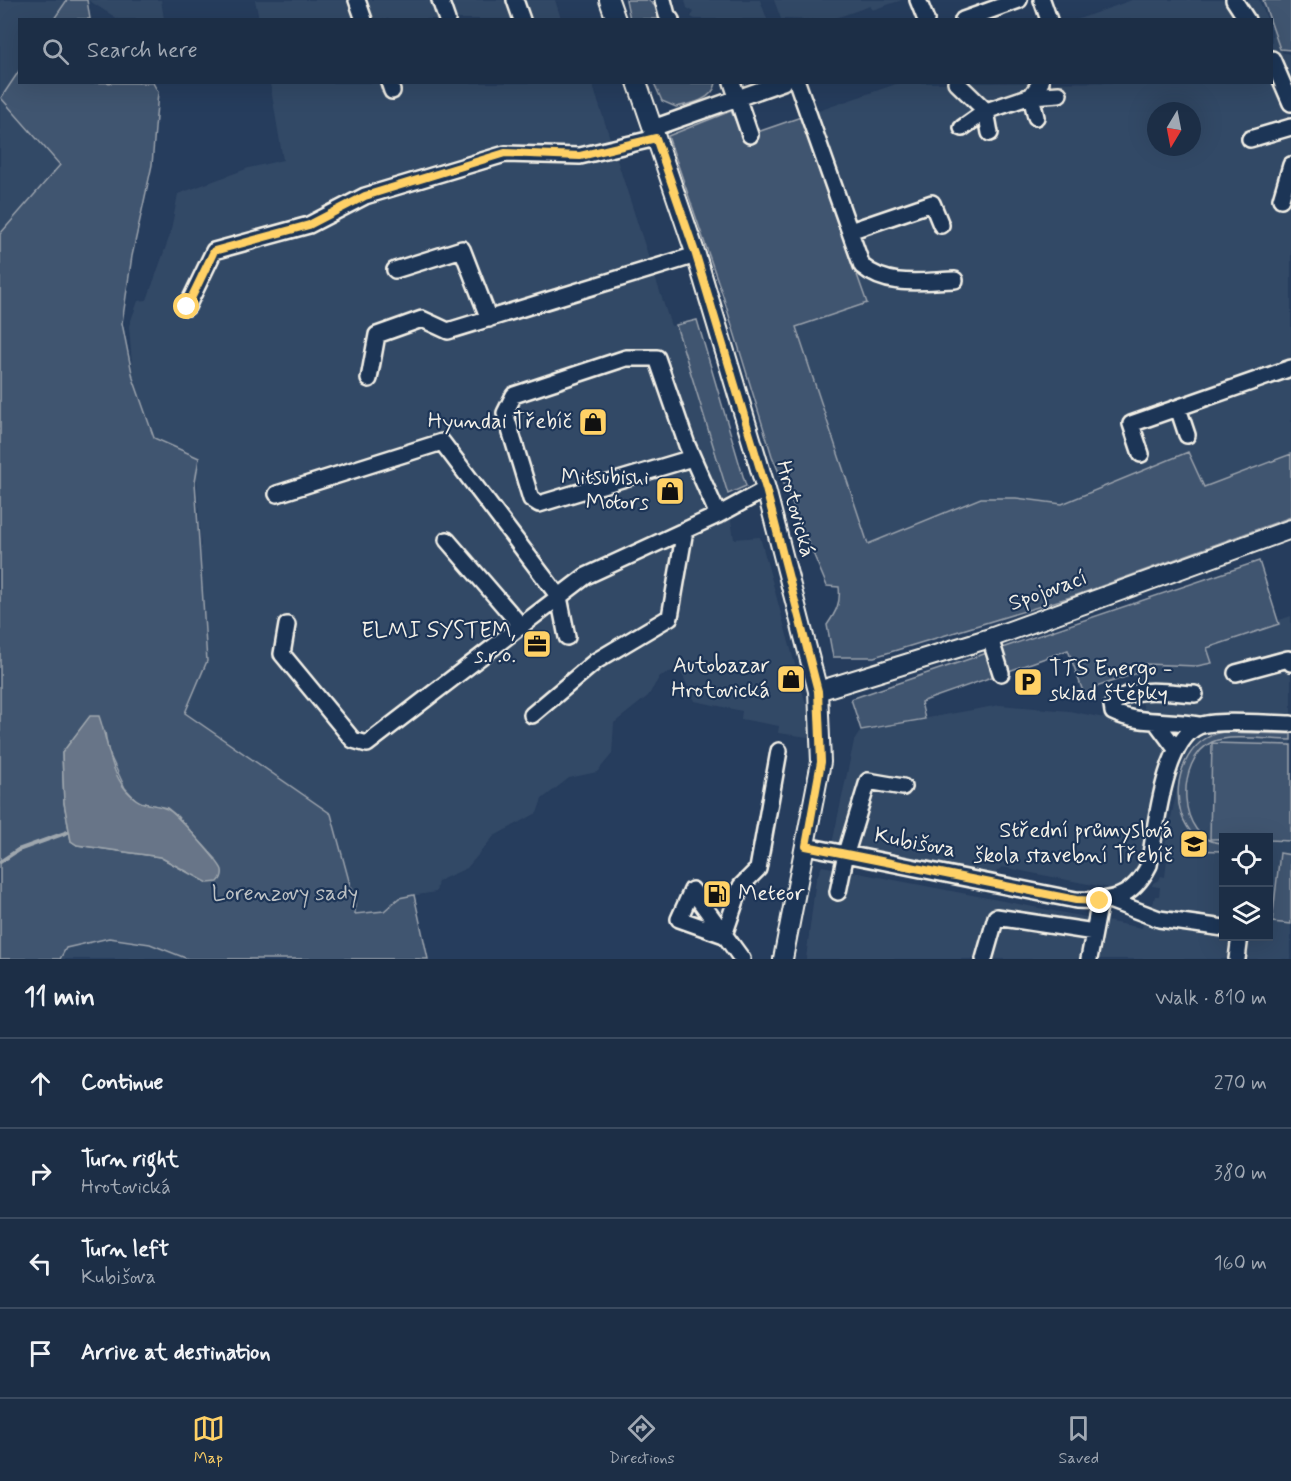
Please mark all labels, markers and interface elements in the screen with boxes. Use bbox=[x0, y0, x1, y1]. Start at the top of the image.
search box bbox=[18, 18, 1273, 84]
icon: search bbox=[39, 35, 72, 68]
text: Search here bbox=[87, 37, 198, 65]
north arrow bbox=[1147, 102, 1201, 156]
route start bbox=[173, 293, 199, 319]
shop icon: Hyundai Třebíč bbox=[577, 406, 609, 438]
place label: Hyundai Třebíč bbox=[428, 408, 572, 436]
street label: Hrotovická bbox=[769, 458, 821, 560]
place label: Mitsubishi Motors bbox=[561, 464, 649, 517]
shop icon: Mitsubishi Motors bbox=[654, 475, 686, 507]
street label: Spojovací bbox=[1005, 564, 1091, 618]
place label: ELMI SYSTEM, s.r.o. bbox=[361, 617, 516, 670]
office icon: ELMI SYSTEM, s.r.o. bbox=[521, 628, 553, 660]
place label: Autobazar Hrotovická bbox=[671, 652, 770, 705]
place label: TTS Energo - sklad štěpky bbox=[1049, 655, 1173, 708]
shop icon: Autobazar Hrotovická bbox=[775, 663, 807, 695]
parking icon: TTS Energo - sklad štěpky bbox=[1012, 666, 1044, 698]
place label: Střední průmyslová škola stavební Třebíč bbox=[974, 817, 1173, 870]
street label: Kubišova bbox=[872, 821, 958, 865]
school or university icon: Střední průmyslová škola stavební Třebíč bbox=[1178, 828, 1210, 860]
map controls bbox=[1219, 833, 1273, 941]
button: locate bbox=[1219, 833, 1273, 887]
fuel station icon: Meteor bbox=[701, 878, 733, 910]
park label: Lorenzovy sady bbox=[212, 880, 358, 908]
place label: Meteor bbox=[738, 880, 805, 908]
route end bbox=[1086, 887, 1112, 913]
button: layers bbox=[1219, 887, 1273, 941]
text: 11 min bbox=[24, 981, 95, 1015]
text: Walk · 810 m bbox=[1155, 985, 1267, 1012]
icon: ahead bbox=[24, 1067, 57, 1100]
text: Continue bbox=[81, 1069, 163, 1097]
text: 270 m bbox=[1214, 1070, 1267, 1097]
text: Turn right bbox=[81, 1146, 179, 1174]
icon: right bbox=[24, 1157, 57, 1190]
text: 380 m bbox=[1214, 1160, 1267, 1187]
text: Hrotovická bbox=[81, 1174, 171, 1201]
text: Turn left bbox=[81, 1236, 169, 1264]
icon: left bbox=[24, 1247, 57, 1280]
text: 160 m bbox=[1214, 1250, 1267, 1277]
text: Kubišova bbox=[81, 1264, 156, 1291]
icon: arrive bbox=[24, 1337, 57, 1370]
text: Arrive at destination bbox=[81, 1339, 271, 1367]
tab: Map bbox=[192, 1412, 225, 1469]
tab: Directions bbox=[609, 1412, 675, 1469]
tab: Saved bbox=[1059, 1412, 1099, 1469]

